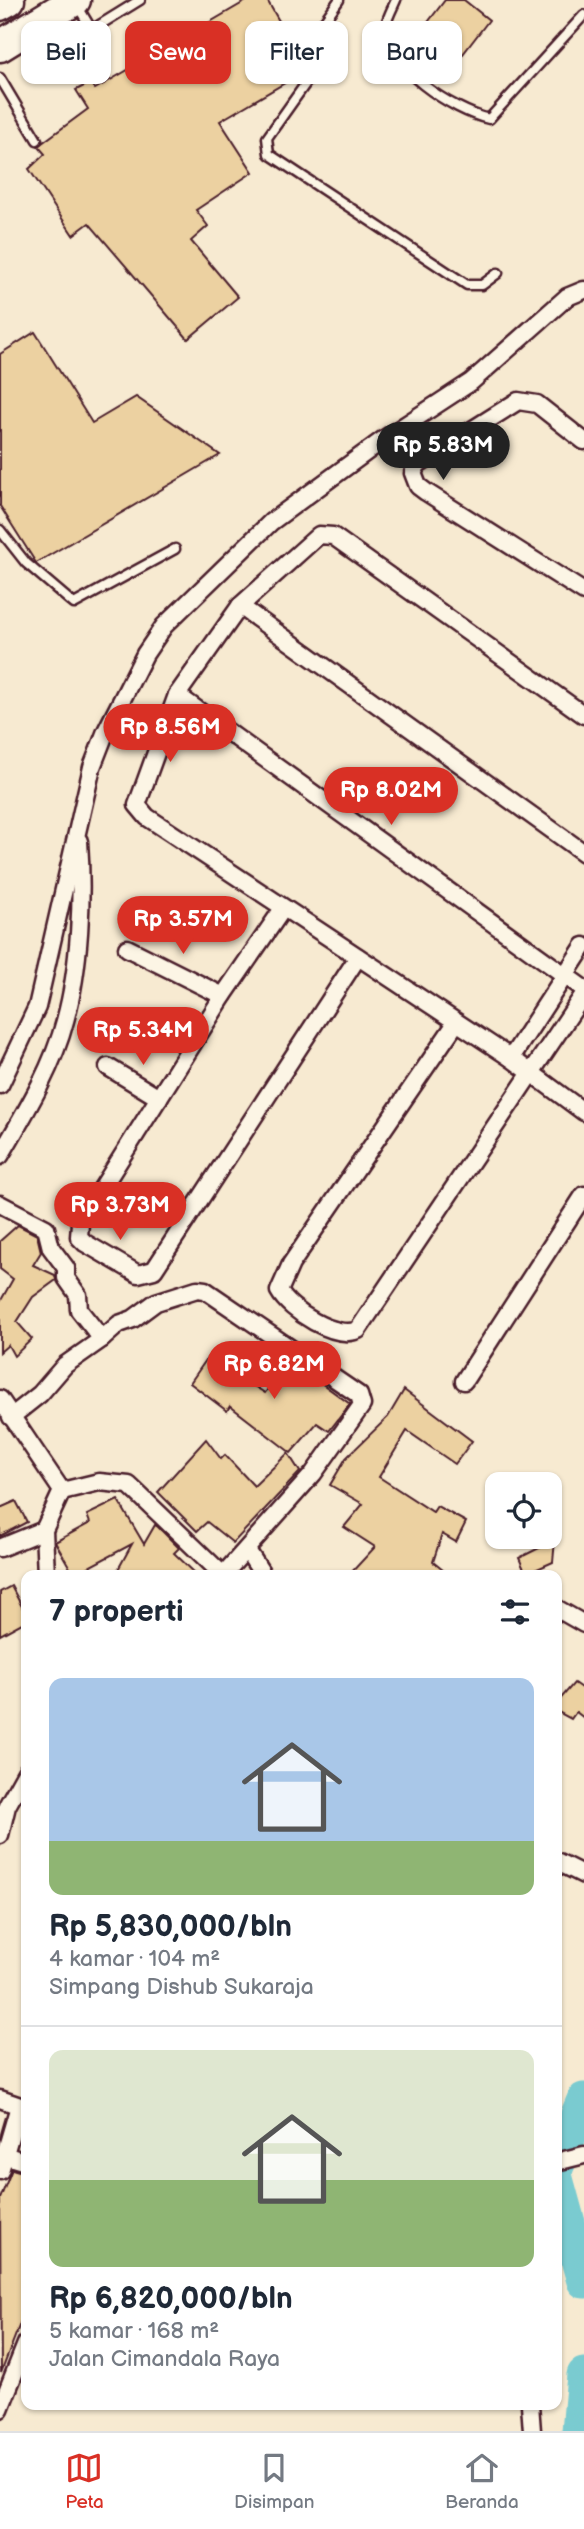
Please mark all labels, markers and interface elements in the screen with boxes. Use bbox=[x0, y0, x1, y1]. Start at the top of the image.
chip: Beli bbox=[21, 21, 111, 84]
chip: Sewa bbox=[125, 21, 231, 84]
chip: Filter bbox=[245, 21, 348, 84]
chip: Baru bbox=[362, 21, 462, 84]
pin: Rp 5.83M bbox=[371, 422, 515, 482]
text: Rp 5.83M bbox=[393, 431, 493, 459]
pin: Rp 8.56M bbox=[98, 704, 242, 764]
text: Rp 8.56M bbox=[119, 713, 221, 741]
pin: Rp 8.02M bbox=[319, 768, 463, 827]
text: Rp 8.02M bbox=[340, 776, 442, 804]
pin: Rp 3.57M bbox=[111, 897, 255, 956]
text: Rp 3.57M bbox=[133, 905, 233, 933]
pin: Rp 5.34M bbox=[71, 1007, 215, 1067]
text: Rp 5.34M bbox=[93, 1016, 193, 1044]
pin: Rp 3.73M bbox=[48, 1182, 192, 1242]
text: Rp 3.73M bbox=[70, 1191, 170, 1219]
pin: Rp 6.82M bbox=[202, 1342, 346, 1401]
text: Rp 6.82M bbox=[223, 1350, 325, 1378]
map controls bbox=[485, 1472, 562, 1549]
button: locate bbox=[485, 1472, 562, 1549]
icon: filters bbox=[496, 1593, 534, 1631]
text: 7 properti bbox=[49, 1594, 184, 1630]
icon: home bbox=[229, 1724, 355, 1850]
text: Rp 5,830,000/bln bbox=[49, 1909, 292, 1945]
text: 4 kamar · 104 m² bbox=[49, 1945, 220, 1973]
text: Simpang Dishub Sukaraja bbox=[49, 1973, 314, 2001]
icon: home bbox=[229, 2096, 355, 2222]
text: Rp 6,820,000/bln bbox=[49, 2281, 293, 2317]
text: 5 kamar · 168 m² bbox=[49, 2317, 219, 2345]
text: Jalan Cimandala Raya bbox=[49, 2345, 280, 2373]
tab: Peta bbox=[65, 2449, 104, 2514]
tab: Disimpan bbox=[234, 2449, 314, 2514]
tab: Beranda bbox=[445, 2449, 519, 2514]

